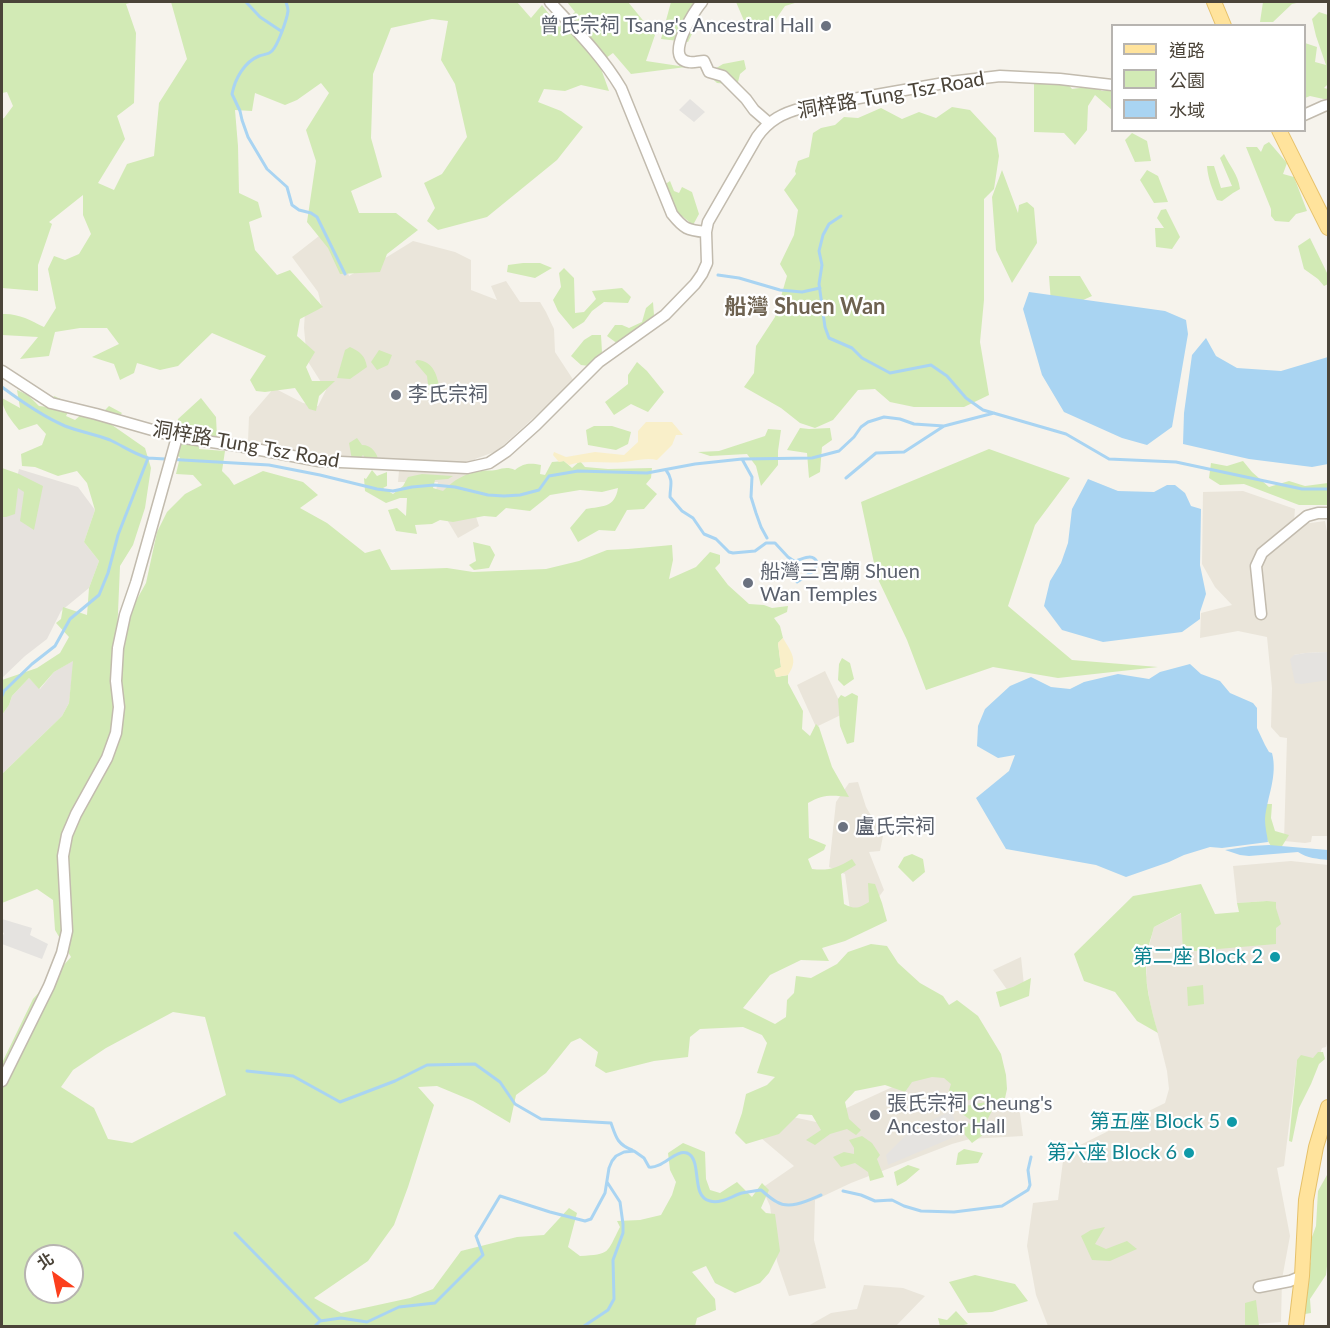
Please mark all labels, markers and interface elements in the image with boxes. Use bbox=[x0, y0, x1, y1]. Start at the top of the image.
place label: 曾氏宗祠 Tsang's Ancestral Hall bbox=[540, 14, 814, 38]
marker: 曾氏宗祠 Tsang's Ancestral Hall bbox=[819, 19, 833, 33]
legend bbox=[1111, 24, 1306, 132]
text: 道路 bbox=[1169, 39, 1205, 61]
street label: 洞梓路 Tung Tsz Road bbox=[796, 67, 986, 123]
text: 公園 bbox=[1169, 69, 1205, 91]
text: 水域 bbox=[1169, 99, 1205, 121]
district label: 船灣 Shuen Wan bbox=[725, 294, 885, 320]
place label: 李氏宗祠 bbox=[408, 383, 488, 407]
marker: 李氏宗祠 bbox=[389, 388, 403, 402]
street label: 洞梓路 Tung Tsz Road bbox=[151, 417, 341, 473]
place label: 船灣三宮廟 Shuen Wan Temples bbox=[760, 560, 920, 607]
marker: 船灣三宮廟 Shuen Wan Temples bbox=[741, 576, 755, 590]
place label: 盧氏宗祠 bbox=[855, 815, 935, 839]
marker: 盧氏宗祠 bbox=[836, 820, 850, 834]
place label: 第二座 Block 2 bbox=[1133, 945, 1263, 969]
marker: 第二座 Block 2 bbox=[1268, 950, 1282, 964]
place label: 張氏宗祠 Cheung's Ancestor Hall bbox=[887, 1092, 1052, 1139]
marker: 張氏宗祠 Cheung's Ancestor Hall bbox=[868, 1108, 882, 1122]
place label: 第五座 Block 5 bbox=[1090, 1110, 1220, 1134]
marker: 第五座 Block 5 bbox=[1225, 1115, 1239, 1129]
place label: 第六座 Block 6 bbox=[1047, 1141, 1177, 1165]
marker: 第六座 Block 6 bbox=[1182, 1146, 1196, 1160]
north arrow bbox=[24, 1244, 84, 1304]
text: 北 bbox=[33, 1248, 57, 1272]

